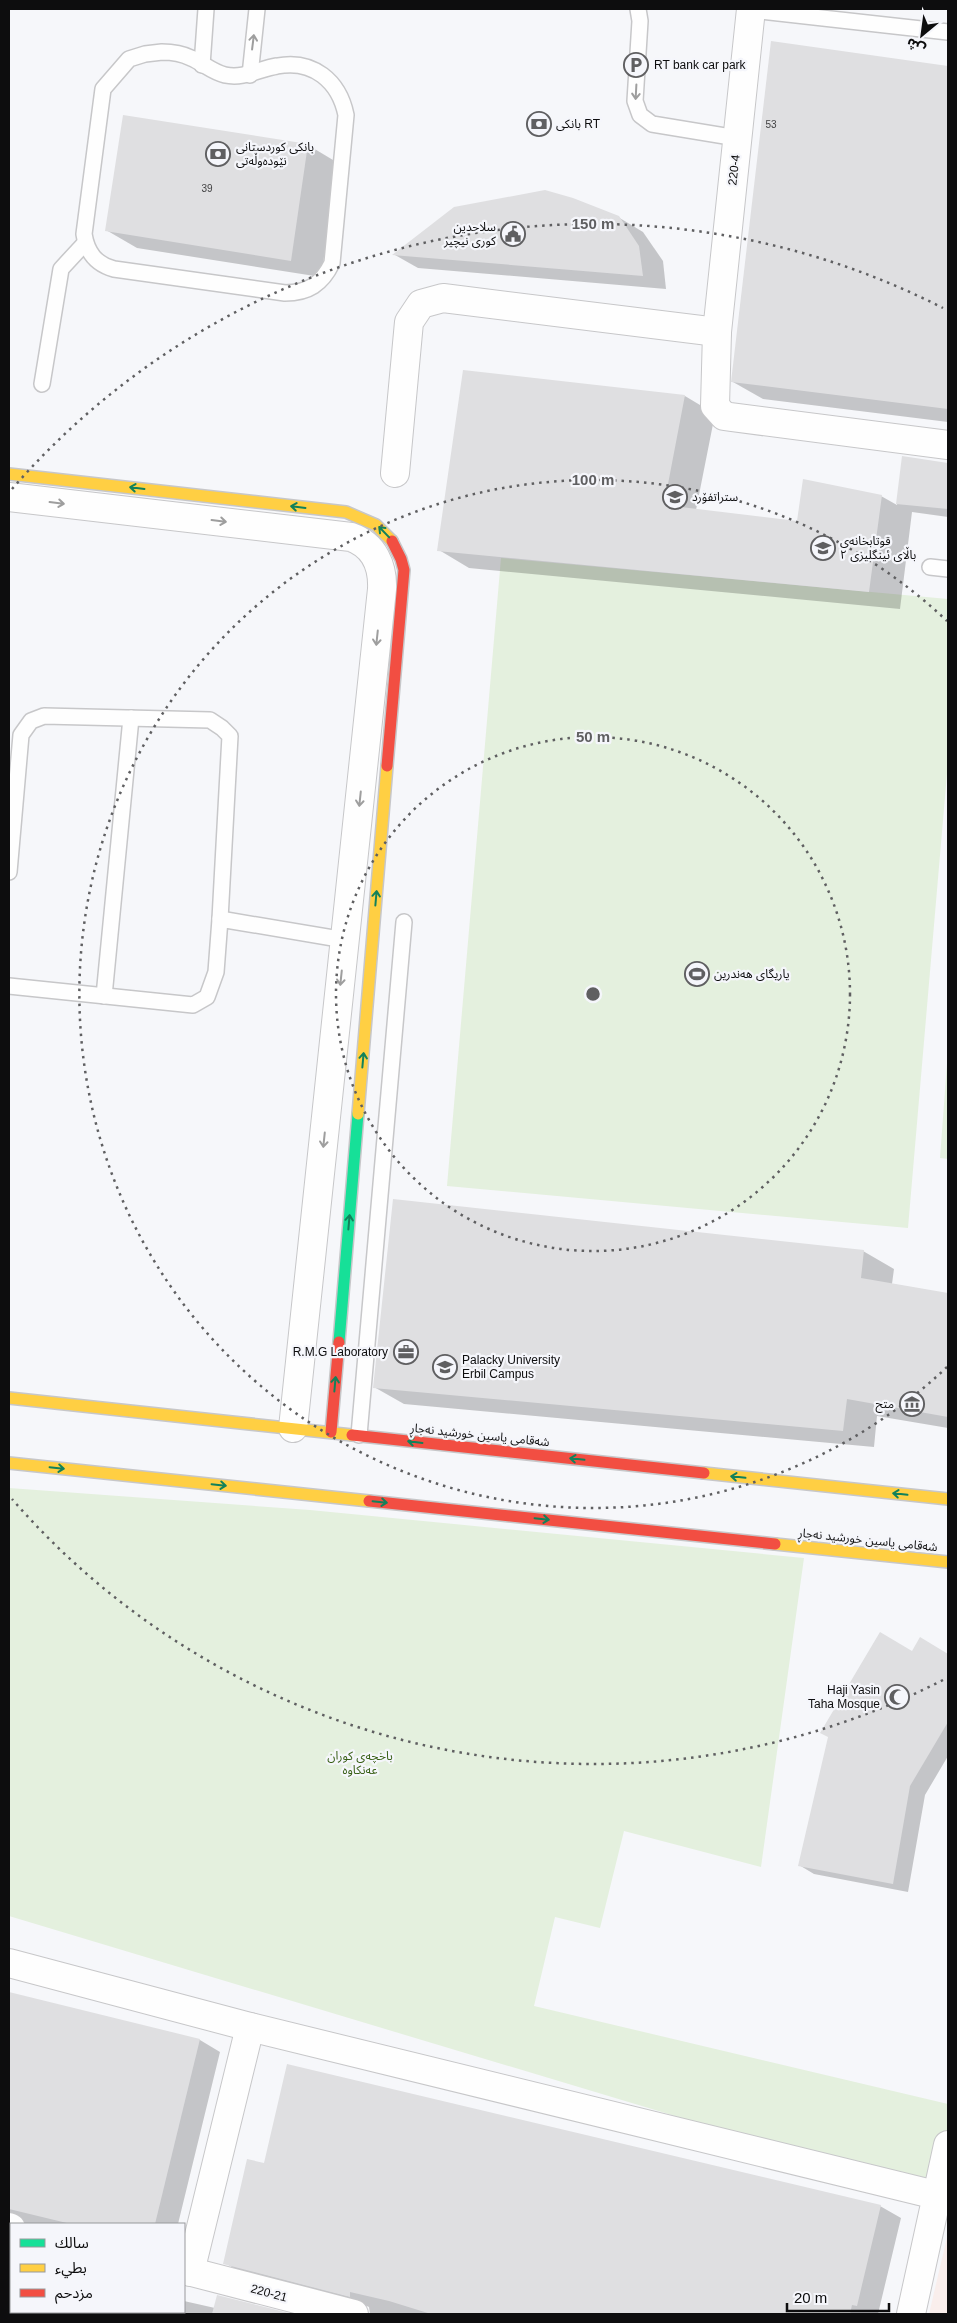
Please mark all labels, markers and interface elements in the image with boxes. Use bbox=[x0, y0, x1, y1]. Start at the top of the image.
north arrow bbox=[897, 10, 947, 60]
one-way arrow bbox=[248, 34, 258, 50]
text: ش bbox=[903, 35, 928, 58]
parking icon: RT bank car park bbox=[623, 52, 649, 78]
place label: RT bank car park bbox=[654, 58, 747, 72]
one-way arrow bbox=[631, 84, 640, 100]
bank icon: بانكی RT bbox=[526, 111, 552, 137]
place label: بانكی RT bbox=[556, 117, 601, 131]
house number: 53 bbox=[765, 119, 777, 130]
place label: بانکی کوردستانی نێودەوڵەتی bbox=[236, 140, 314, 168]
bank icon: بانکی کوردستانی نێودەوڵەتی bbox=[205, 141, 231, 167]
street label: 220-4 bbox=[725, 154, 743, 186]
house number: 39 bbox=[201, 183, 213, 194]
text: 150 m bbox=[572, 215, 614, 232]
place label: سلاحدین كوری نیچیر bbox=[443, 220, 497, 249]
public building icon: سلاحدین كوری نیچیر bbox=[500, 221, 526, 247]
text: 100 m bbox=[572, 471, 614, 488]
one-way arrow bbox=[129, 483, 145, 493]
school or university icon: ستراتفۆرد bbox=[662, 484, 688, 510]
place label: ستراتفۆرد bbox=[692, 490, 738, 504]
one-way arrow bbox=[49, 498, 65, 508]
one-way arrow bbox=[290, 502, 306, 512]
one-way arrow bbox=[210, 516, 226, 526]
one-way arrow bbox=[378, 526, 390, 538]
place label: قوتابخانەی باڵای ئینگلیزی ۲ bbox=[840, 534, 916, 562]
school or university icon: قوتابخانەی باڵای ئینگلیزی ۲ bbox=[810, 535, 836, 561]
one-way arrow bbox=[372, 629, 382, 645]
text: 50 m bbox=[576, 728, 610, 745]
one-way arrow bbox=[355, 791, 365, 807]
one-way arrow bbox=[371, 890, 381, 906]
sports icon: یاریگای هەندرین bbox=[684, 961, 710, 987]
place label: یاریگای هەندرین bbox=[714, 967, 790, 981]
one-way arrow bbox=[336, 970, 346, 986]
centre of rings bbox=[584, 985, 602, 1003]
one-way arrow bbox=[358, 1052, 367, 1068]
one-way arrow bbox=[319, 1132, 329, 1148]
one-way arrow bbox=[344, 1214, 354, 1230]
office icon: R.M.G Laboratory bbox=[393, 1339, 419, 1365]
place label: R.M.G Laboratory bbox=[293, 1345, 388, 1359]
place label: Palacky University Erbil Campus bbox=[462, 1353, 560, 1381]
school or university icon: Palacky University Erbil Campus bbox=[432, 1354, 458, 1380]
one-way arrow bbox=[330, 1376, 340, 1392]
museum icon: متح bbox=[899, 1391, 925, 1417]
place label: متح bbox=[875, 1397, 894, 1413]
street label: شەقامی یاسین خورشید نەجاڕ bbox=[408, 1421, 550, 1453]
one-way arrow bbox=[407, 1437, 423, 1447]
one-way arrow bbox=[569, 1455, 585, 1464]
one-way arrow bbox=[49, 1463, 65, 1473]
one-way arrow bbox=[730, 1472, 746, 1482]
one-way arrow bbox=[210, 1480, 226, 1490]
one-way arrow bbox=[892, 1489, 908, 1499]
one-way arrow bbox=[372, 1498, 388, 1507]
one-way arrow bbox=[534, 1514, 550, 1524]
street label: شەقامی یاسین خورشید نەجاڕ bbox=[796, 1526, 938, 1558]
place label: Haji Yasin Taha Mosque bbox=[808, 1683, 880, 1711]
mosque icon: Haji Yasin Taha Mosque bbox=[884, 1684, 910, 1710]
park label: باخچەی کوران عەنکاوە bbox=[327, 1749, 393, 1777]
legend bbox=[10, 2223, 185, 2313]
text: سالك bbox=[55, 2234, 89, 2251]
text: بطيء bbox=[55, 2259, 87, 2279]
scale bar bbox=[787, 2280, 890, 2312]
street label: 220-21 bbox=[249, 2281, 289, 2305]
text: مزدحم bbox=[55, 2284, 93, 2304]
text: 20 m bbox=[794, 2289, 827, 2306]

